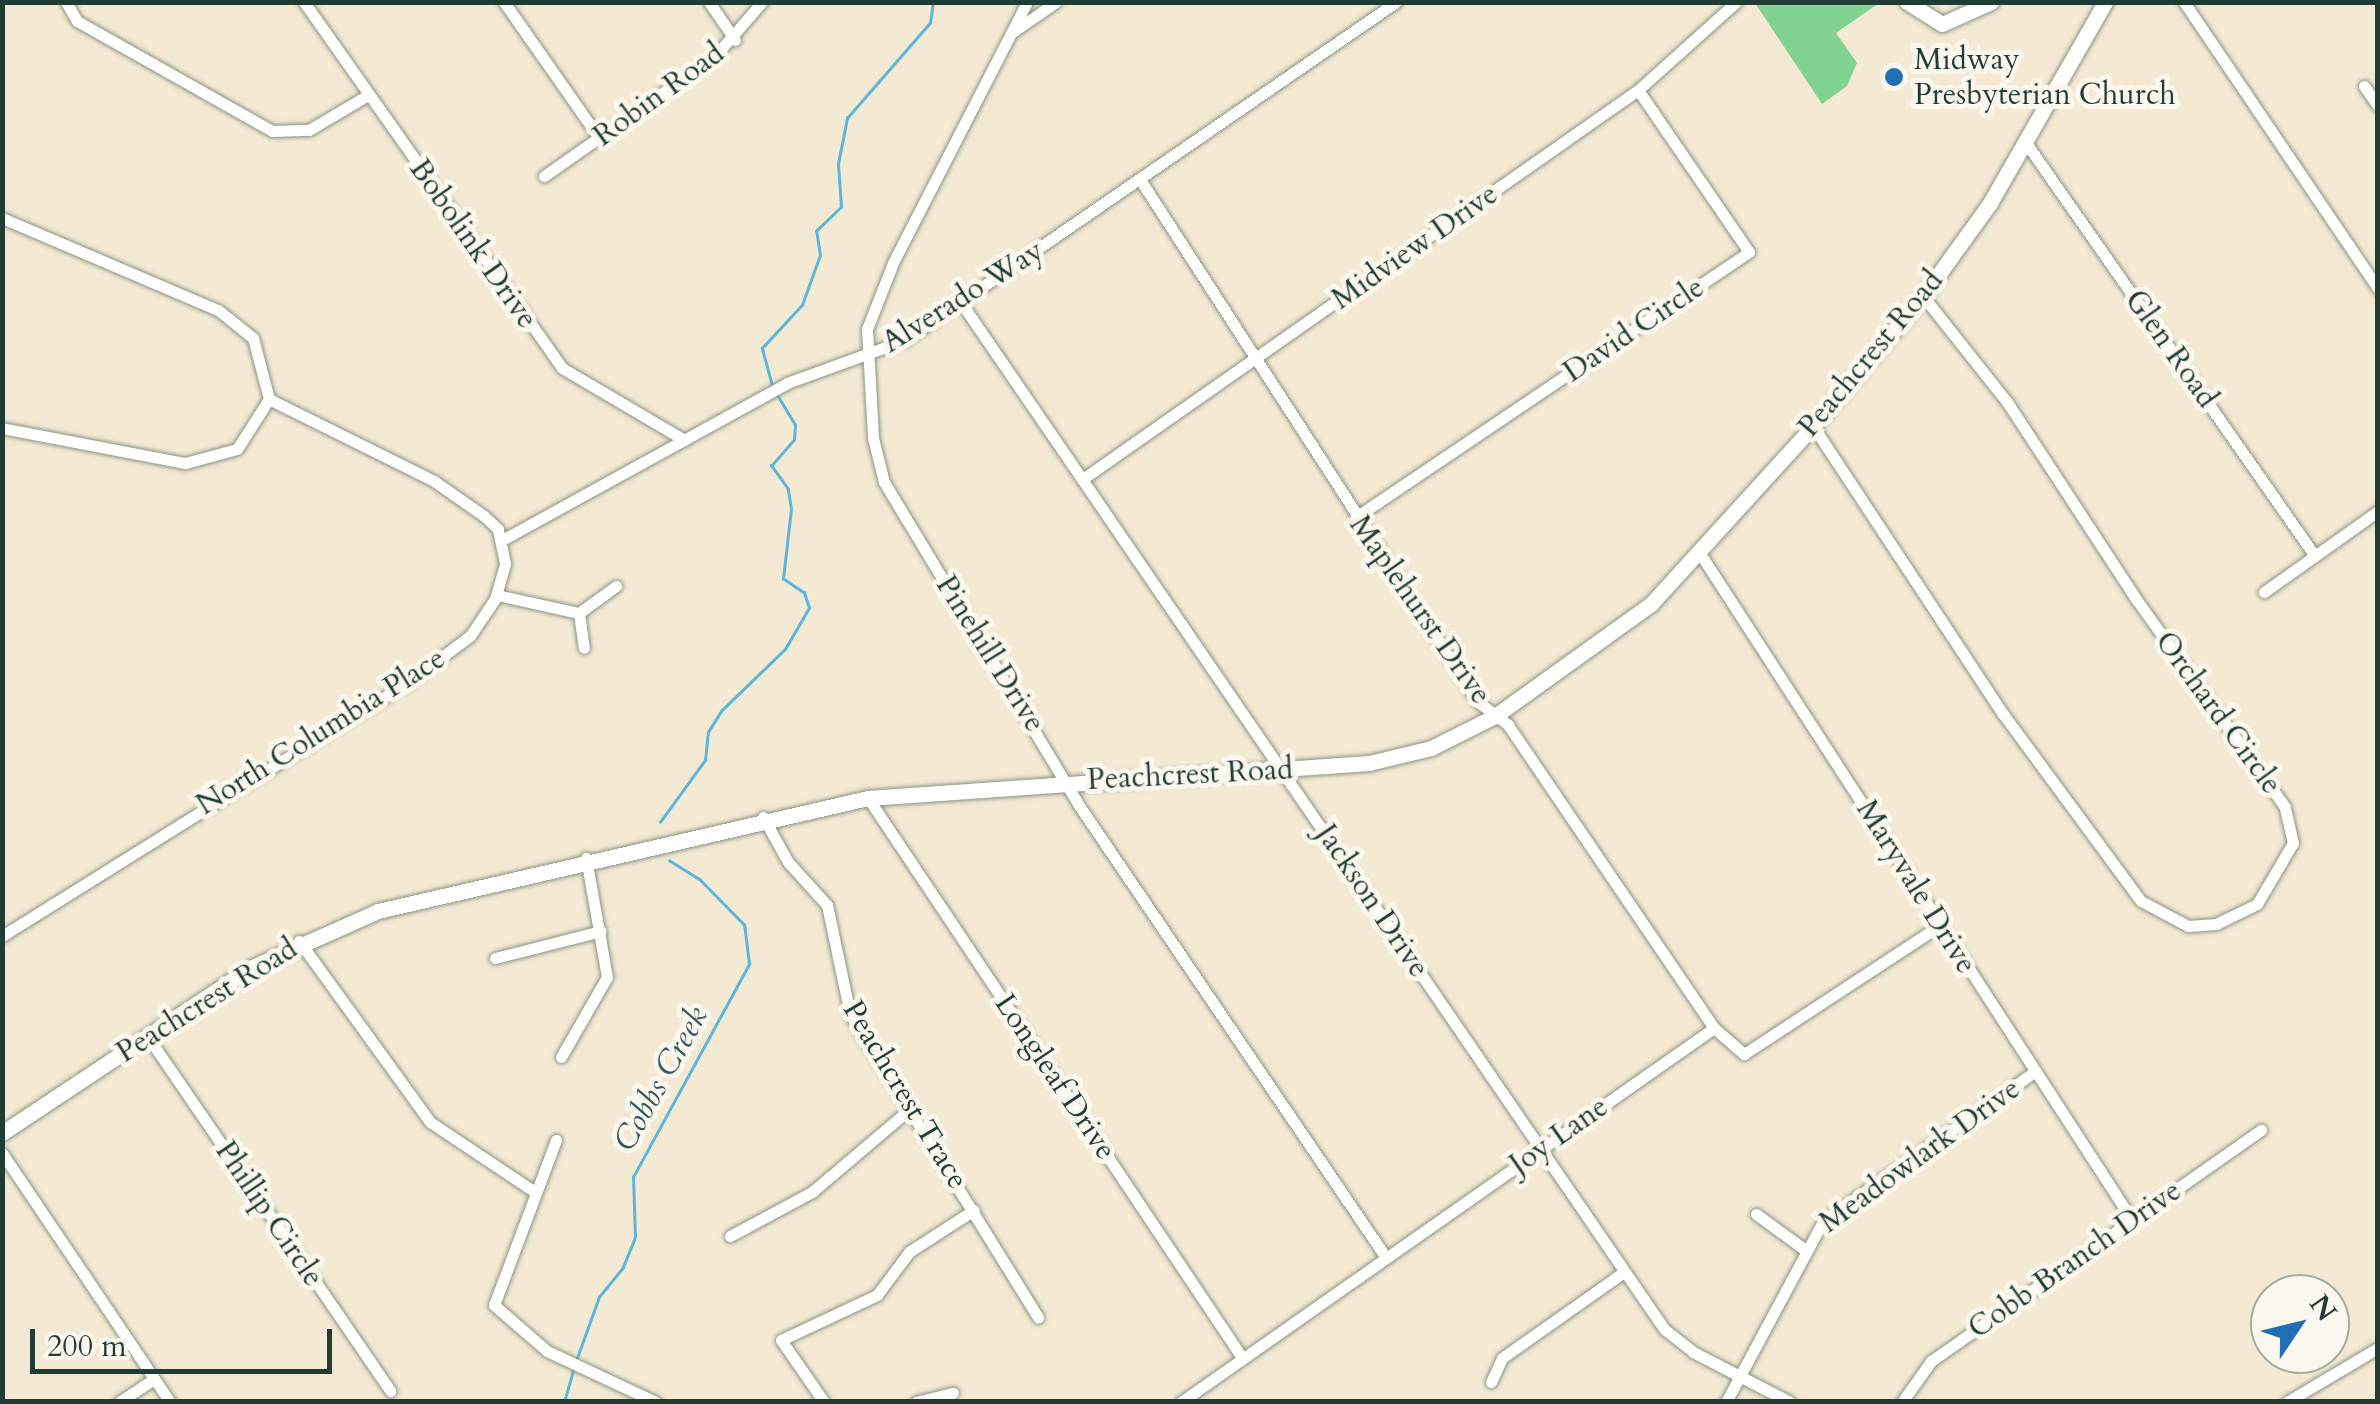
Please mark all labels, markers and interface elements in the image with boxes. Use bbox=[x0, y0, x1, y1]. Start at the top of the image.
street label: Robin Road bbox=[587, 36, 731, 154]
place label: Midway Presbyterian Church bbox=[1914, 42, 2176, 112]
marker: Midway Presbyterian Church bbox=[1883, 66, 1905, 88]
street label: Bobolink Drive bbox=[401, 152, 545, 336]
street label: Midview Drive bbox=[1325, 176, 1505, 318]
street label: Alverado Way bbox=[875, 233, 1051, 361]
street label: Peachcrest Road bbox=[1791, 263, 1951, 445]
street label: David Circle bbox=[1557, 270, 1711, 390]
street label: Glen Road bbox=[2117, 283, 2225, 415]
street label: Maplehurst Drive bbox=[1341, 509, 1499, 711]
street label: Pinehill Drive bbox=[928, 569, 1052, 739]
street label: Orchard Circle bbox=[2147, 625, 2289, 801]
street label: North Columbia Place bbox=[190, 641, 452, 823]
street label: Peachcrest Road bbox=[1086, 752, 1294, 798]
street label: Maryvale Drive bbox=[1848, 793, 1984, 981]
street label: Jackson Drive bbox=[1308, 818, 1436, 984]
street label: Peachcrest Road bbox=[110, 931, 304, 1071]
street label: Longleaf Drive bbox=[986, 987, 1124, 1167]
street label: Peachcrest Trace bbox=[835, 994, 975, 1196]
water label: Cobbs Creek bbox=[606, 1000, 716, 1158]
street label: Meadowlark Drive bbox=[1813, 1071, 2027, 1241]
street label: Joy Lane bbox=[1503, 1089, 1615, 1183]
street label: Phillip Circle bbox=[207, 1134, 331, 1294]
street label: Cobb Branch Drive bbox=[1962, 1173, 2188, 1347]
north arrow bbox=[2250, 1274, 2350, 1374]
text: N bbox=[2300, 1287, 2345, 1329]
scale bar bbox=[35, 1309, 338, 1371]
text: 200 m bbox=[47, 1326, 127, 1367]

